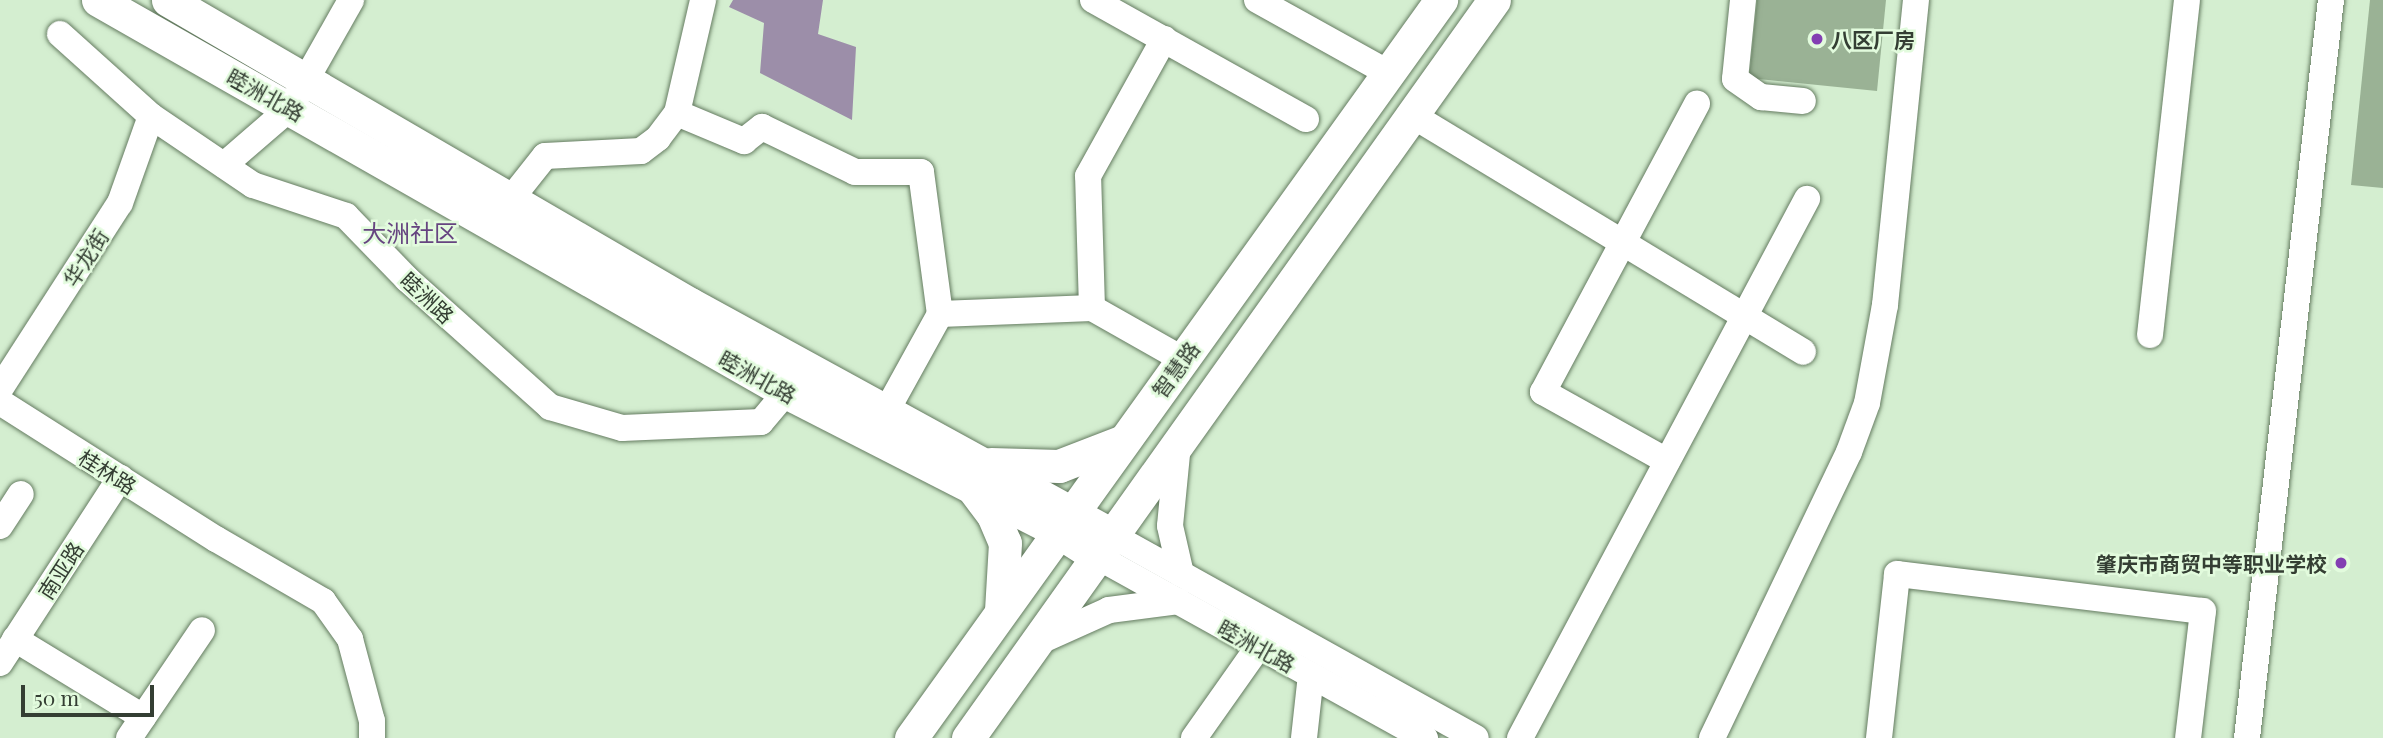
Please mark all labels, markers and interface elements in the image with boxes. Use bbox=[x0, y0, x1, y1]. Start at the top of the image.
place label: 八区厂房 bbox=[1831, 26, 1915, 52]
marker: 八区厂房 bbox=[1809, 31, 1825, 47]
street label: 睦洲北路 bbox=[223, 63, 309, 125]
district label: 大洲社区 bbox=[362, 219, 458, 247]
street label: 华龙街 bbox=[57, 224, 113, 290]
street label: 睦洲路 bbox=[396, 266, 460, 328]
street label: 智慧路 bbox=[1146, 336, 1204, 402]
street label: 睦洲北路 bbox=[715, 345, 801, 407]
street label: 桂林路 bbox=[75, 444, 141, 498]
street label: 南亚路 bbox=[32, 537, 88, 603]
place label: 肇庆市商贸中等职业学校 bbox=[2096, 550, 2327, 576]
marker: 肇庆市商贸中等职业学校 bbox=[2333, 555, 2349, 571]
street label: 睦洲北路 bbox=[1214, 614, 1300, 676]
scale bar bbox=[24, 672, 158, 716]
text: 50 m bbox=[34, 683, 79, 711]

